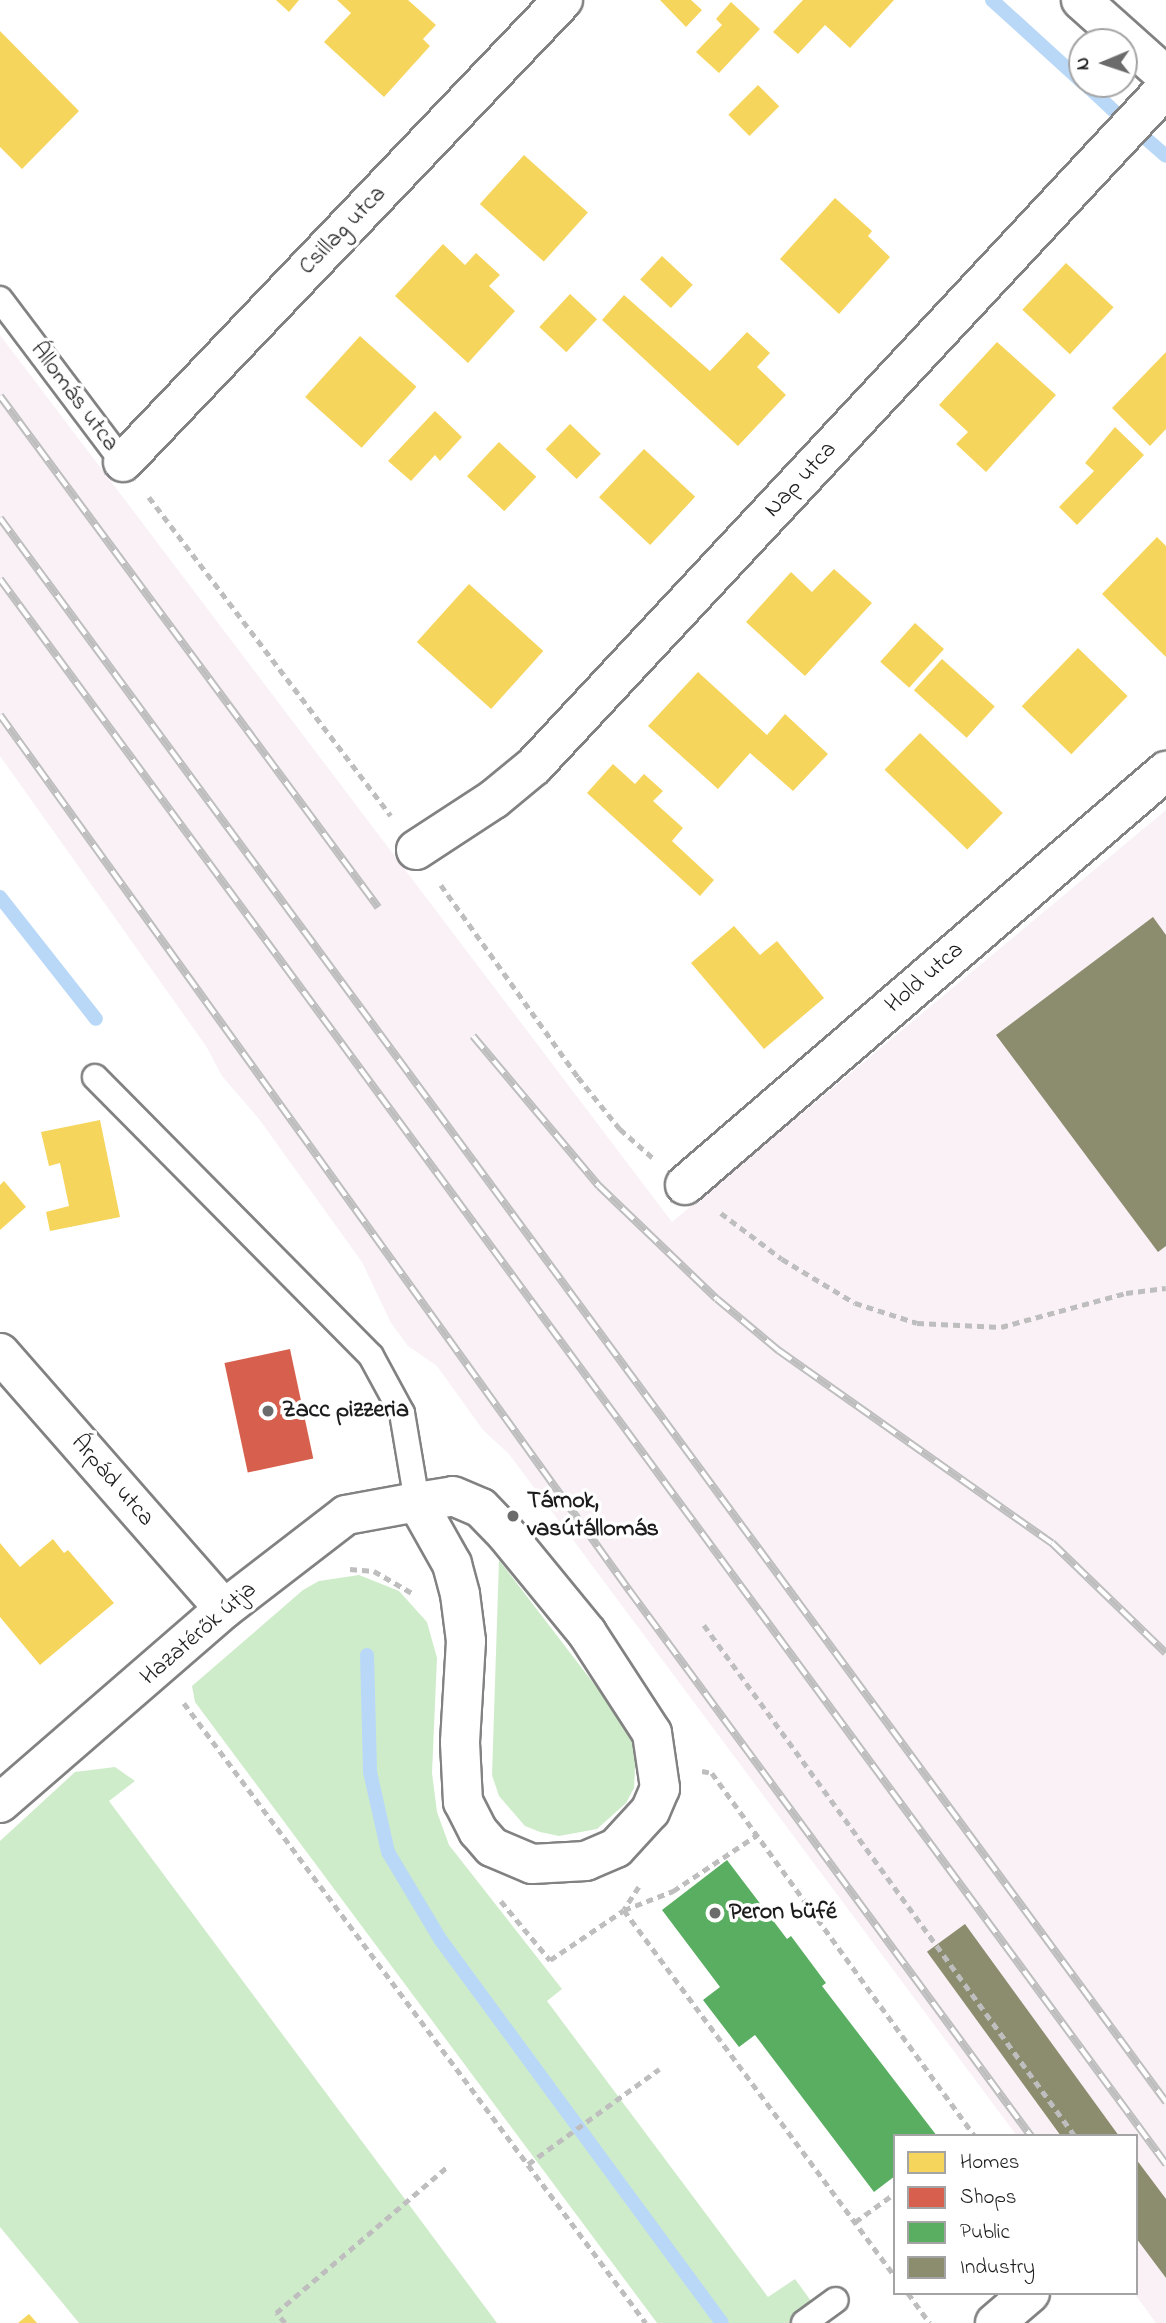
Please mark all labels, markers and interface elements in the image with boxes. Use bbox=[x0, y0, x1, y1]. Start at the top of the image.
north arrow bbox=[1068, 28, 1138, 98]
text: N bbox=[1070, 57, 1097, 71]
street label: Csillag utca bbox=[293, 180, 393, 282]
street label: Állomás utca bbox=[23, 337, 125, 457]
street label: Nap utca bbox=[759, 436, 843, 524]
street label: Hold utca bbox=[880, 936, 970, 1020]
place label: Zacc pizzeria bbox=[282, 1397, 409, 1425]
marker: Zacc pizzeria bbox=[260, 1403, 276, 1419]
street label: Árpád utca bbox=[64, 1429, 160, 1533]
place label: Tárnok, vasútállomás bbox=[527, 1488, 659, 1544]
marker: Tárnok, vasútállomás bbox=[505, 1508, 521, 1524]
street label: Hazatérők útja bbox=[135, 1576, 263, 1692]
place label: Peron büfé bbox=[729, 1899, 837, 1927]
marker: Peron büfé bbox=[707, 1905, 723, 1921]
legend bbox=[893, 2134, 1138, 2295]
text: Homes bbox=[960, 2148, 1020, 2178]
text: Shops bbox=[960, 2183, 1017, 2213]
text: Public bbox=[960, 2218, 1010, 2248]
text: Industry bbox=[960, 2253, 1035, 2283]

